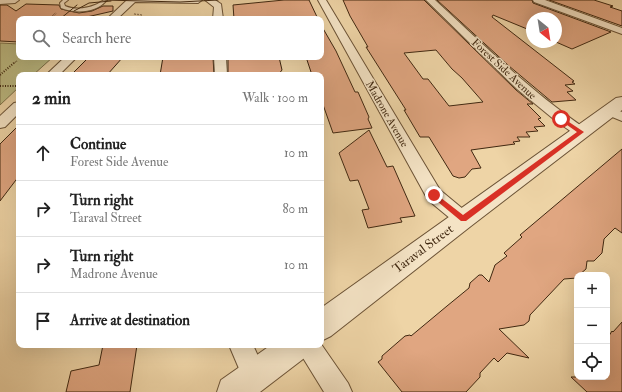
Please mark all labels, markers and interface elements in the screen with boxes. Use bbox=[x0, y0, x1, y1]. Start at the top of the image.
north arrow bbox=[526, 12, 562, 48]
search box bbox=[16, 16, 324, 60]
icon: search bbox=[30, 27, 52, 49]
text: Search here bbox=[62, 29, 131, 48]
street label: Forest Side Avenue bbox=[469, 36, 539, 102]
street label: Madrone Avenue bbox=[363, 79, 411, 150]
text: 2 min bbox=[32, 88, 71, 109]
text: Walk · 100 m bbox=[242, 90, 308, 106]
route start bbox=[552, 110, 570, 128]
text: Continue bbox=[70, 135, 126, 154]
icon: ahead bbox=[32, 142, 54, 164]
text: 10 m bbox=[284, 145, 308, 161]
text: Forest Side Avenue bbox=[70, 154, 169, 170]
route end bbox=[425, 186, 443, 204]
text: Turn right bbox=[70, 191, 133, 210]
icon: right bbox=[32, 198, 54, 220]
text: 80 m bbox=[282, 201, 308, 217]
text: Taraval Street bbox=[70, 210, 142, 226]
street label: Taraval Street bbox=[390, 221, 456, 277]
text: Turn right bbox=[70, 247, 133, 266]
icon: right bbox=[32, 254, 54, 276]
text: 10 m bbox=[284, 257, 308, 273]
text: Madrone Avenue bbox=[70, 266, 158, 282]
map controls bbox=[574, 272, 610, 380]
button: + bbox=[574, 272, 610, 308]
button: − bbox=[574, 308, 610, 344]
icon: arrive bbox=[32, 310, 54, 332]
text: Arrive at destination bbox=[70, 311, 190, 330]
button: locate bbox=[574, 344, 610, 380]

